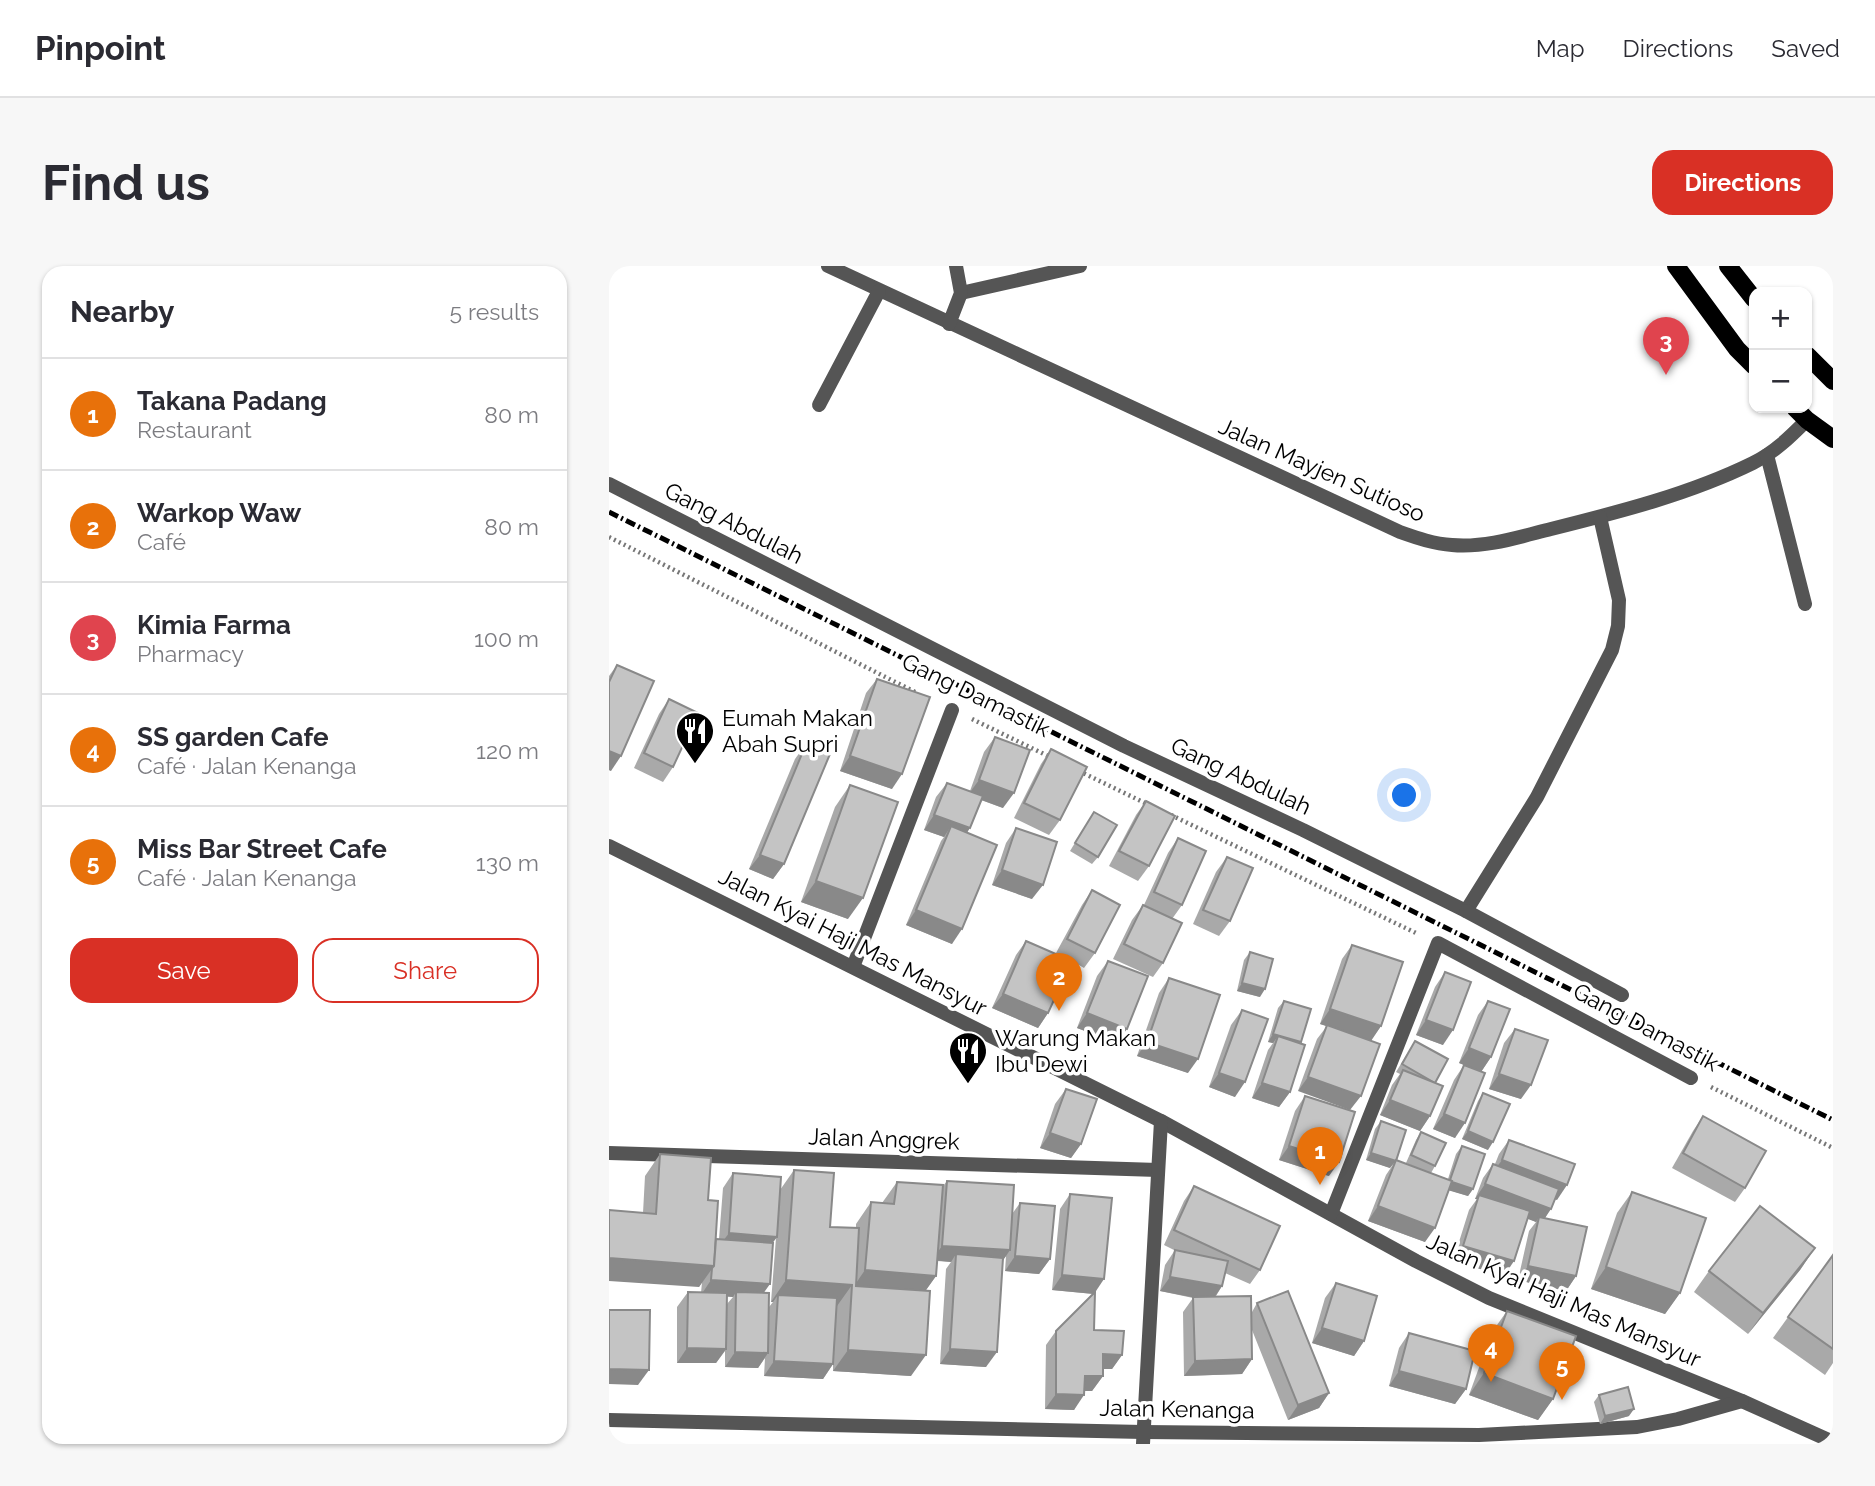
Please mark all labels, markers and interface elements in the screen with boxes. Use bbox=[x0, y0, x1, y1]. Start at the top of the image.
text: Pinpoint bbox=[35, 29, 166, 68]
text: Map bbox=[1536, 34, 1585, 63]
text: Directions bbox=[1623, 34, 1733, 63]
text: Saved bbox=[1771, 34, 1840, 63]
button: Directions bbox=[1652, 150, 1833, 215]
text: Find us bbox=[42, 154, 210, 211]
map controls bbox=[1749, 287, 1812, 413]
button: + bbox=[1749, 287, 1812, 350]
text: Nearby bbox=[70, 294, 174, 329]
text: 5 results bbox=[450, 298, 539, 325]
pin: 3 bbox=[1643, 317, 1689, 375]
button: − bbox=[1749, 350, 1812, 413]
text: Takana Padang bbox=[137, 386, 327, 416]
text: 1 bbox=[87, 401, 99, 428]
text: 80 m bbox=[484, 401, 539, 428]
street label: Jalan Mayjen Sutioso bbox=[1215, 412, 1430, 527]
text: Restaurant bbox=[137, 416, 252, 443]
street label: Gang Abdulah bbox=[661, 476, 808, 569]
text: Warkop Waw bbox=[137, 498, 301, 528]
text: 2 bbox=[87, 513, 99, 540]
text: 80 m bbox=[484, 513, 539, 540]
text: Café bbox=[137, 528, 186, 555]
text: Kimia Farma bbox=[137, 610, 291, 640]
text: 3 bbox=[87, 625, 99, 652]
text: 100 m bbox=[474, 625, 539, 652]
text: Pharmacy bbox=[137, 640, 244, 667]
street label: Gang Damastik bbox=[898, 647, 1055, 742]
place label: Eumah Makan Abah Supri bbox=[722, 704, 873, 757]
restaurant icon: Eumah Makan Abah Supri bbox=[674, 710, 716, 765]
text: SS garden Cafe bbox=[137, 722, 328, 752]
street label: Gang Abdulah bbox=[1167, 731, 1316, 820]
text: 4 bbox=[86, 737, 100, 764]
text: 120 m bbox=[476, 737, 539, 764]
text: Café · Jalan Kenanga bbox=[137, 752, 357, 779]
your location bbox=[1387, 778, 1421, 812]
text: Miss Bar Street Cafe bbox=[137, 834, 387, 864]
text: 5 bbox=[87, 849, 99, 876]
text: 130 m bbox=[476, 849, 539, 876]
street label: Jalan Kyai Haji Mas Mansyur bbox=[715, 862, 992, 1021]
text: Café · Jalan Kenanga bbox=[137, 864, 357, 891]
button: Save bbox=[70, 938, 298, 1003]
button: Share bbox=[312, 938, 539, 1003]
pin: 2 bbox=[1036, 953, 1082, 1011]
street label: Gang Damastik bbox=[1569, 977, 1724, 1076]
place label: Warung Makan Ibu Dewi bbox=[995, 1024, 1156, 1077]
restaurant icon: Warung Makan Ibu Dewi bbox=[947, 1030, 989, 1085]
street label: Jalan Anggrek bbox=[808, 1122, 960, 1155]
pin: 1 bbox=[1297, 1127, 1343, 1185]
street label: Jalan Kyai Haji Mas Mansyur bbox=[1423, 1227, 1705, 1372]
pin: 4 bbox=[1468, 1324, 1514, 1382]
pin: 5 bbox=[1539, 1342, 1585, 1400]
street label: Jalan Kenanga bbox=[1099, 1394, 1255, 1423]

